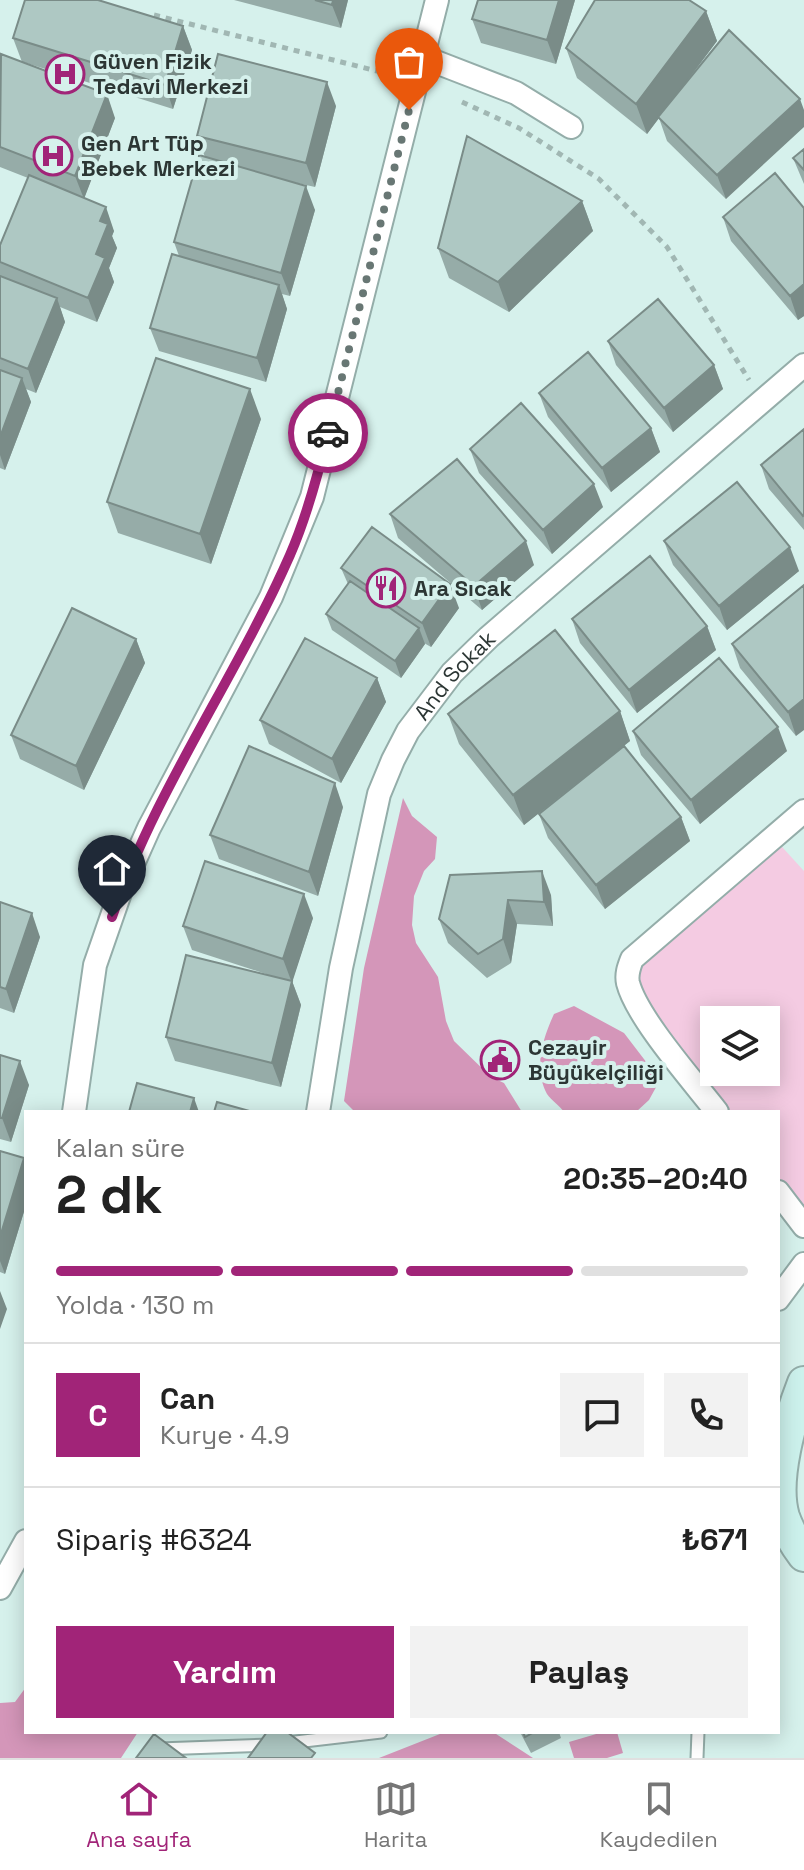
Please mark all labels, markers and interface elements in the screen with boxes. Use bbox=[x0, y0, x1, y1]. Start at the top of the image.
pin bbox=[375, 28, 443, 110]
icon: bag bbox=[387, 40, 431, 84]
place label: Güven Fizik Tedavi Merkezi bbox=[93, 47, 249, 100]
hospital icon: Güven Fizik Tedavi Merkezi bbox=[44, 53, 86, 95]
place label: Gen Art Tüp Bebek Merkezi bbox=[81, 129, 235, 182]
hospital icon: Gen Art Tüp Bebek Merkezi bbox=[32, 135, 74, 177]
courier bbox=[288, 393, 368, 473]
icon: car bbox=[306, 411, 350, 455]
restaurant icon: Ara Sıcak bbox=[365, 567, 407, 609]
place label: Ara Sıcak bbox=[414, 574, 512, 602]
street label: And Sokak bbox=[407, 624, 501, 726]
pin bbox=[78, 835, 146, 917]
icon: home bbox=[90, 847, 134, 891]
map controls bbox=[700, 1006, 780, 1086]
button: layers bbox=[700, 1006, 780, 1086]
place label: Cezayir Büyükelçiliği bbox=[528, 1033, 664, 1086]
public building icon: Cezayir Büyükelçiliği bbox=[479, 1039, 521, 1081]
text: Kalan süre bbox=[56, 1131, 185, 1165]
text: 20:35–20:40 bbox=[563, 1159, 748, 1198]
text: 2 dk bbox=[56, 1162, 163, 1228]
text: Yolda · 130 m bbox=[56, 1288, 214, 1322]
button: chat bbox=[560, 1373, 644, 1457]
button: phone bbox=[664, 1373, 748, 1457]
text: Can bbox=[160, 1379, 215, 1418]
text: C bbox=[88, 1396, 108, 1435]
text: Kurye · 4.9 bbox=[160, 1418, 290, 1452]
text: Sipariş #6324 bbox=[56, 1520, 252, 1559]
text: ₺671 bbox=[682, 1520, 748, 1559]
button: Yardım bbox=[56, 1626, 394, 1718]
button: Paylaş bbox=[410, 1626, 748, 1718]
tab: Ana sayfa bbox=[86, 1777, 191, 1853]
tab: Harita bbox=[364, 1777, 427, 1853]
tab: Kaydedilen bbox=[600, 1777, 718, 1853]

